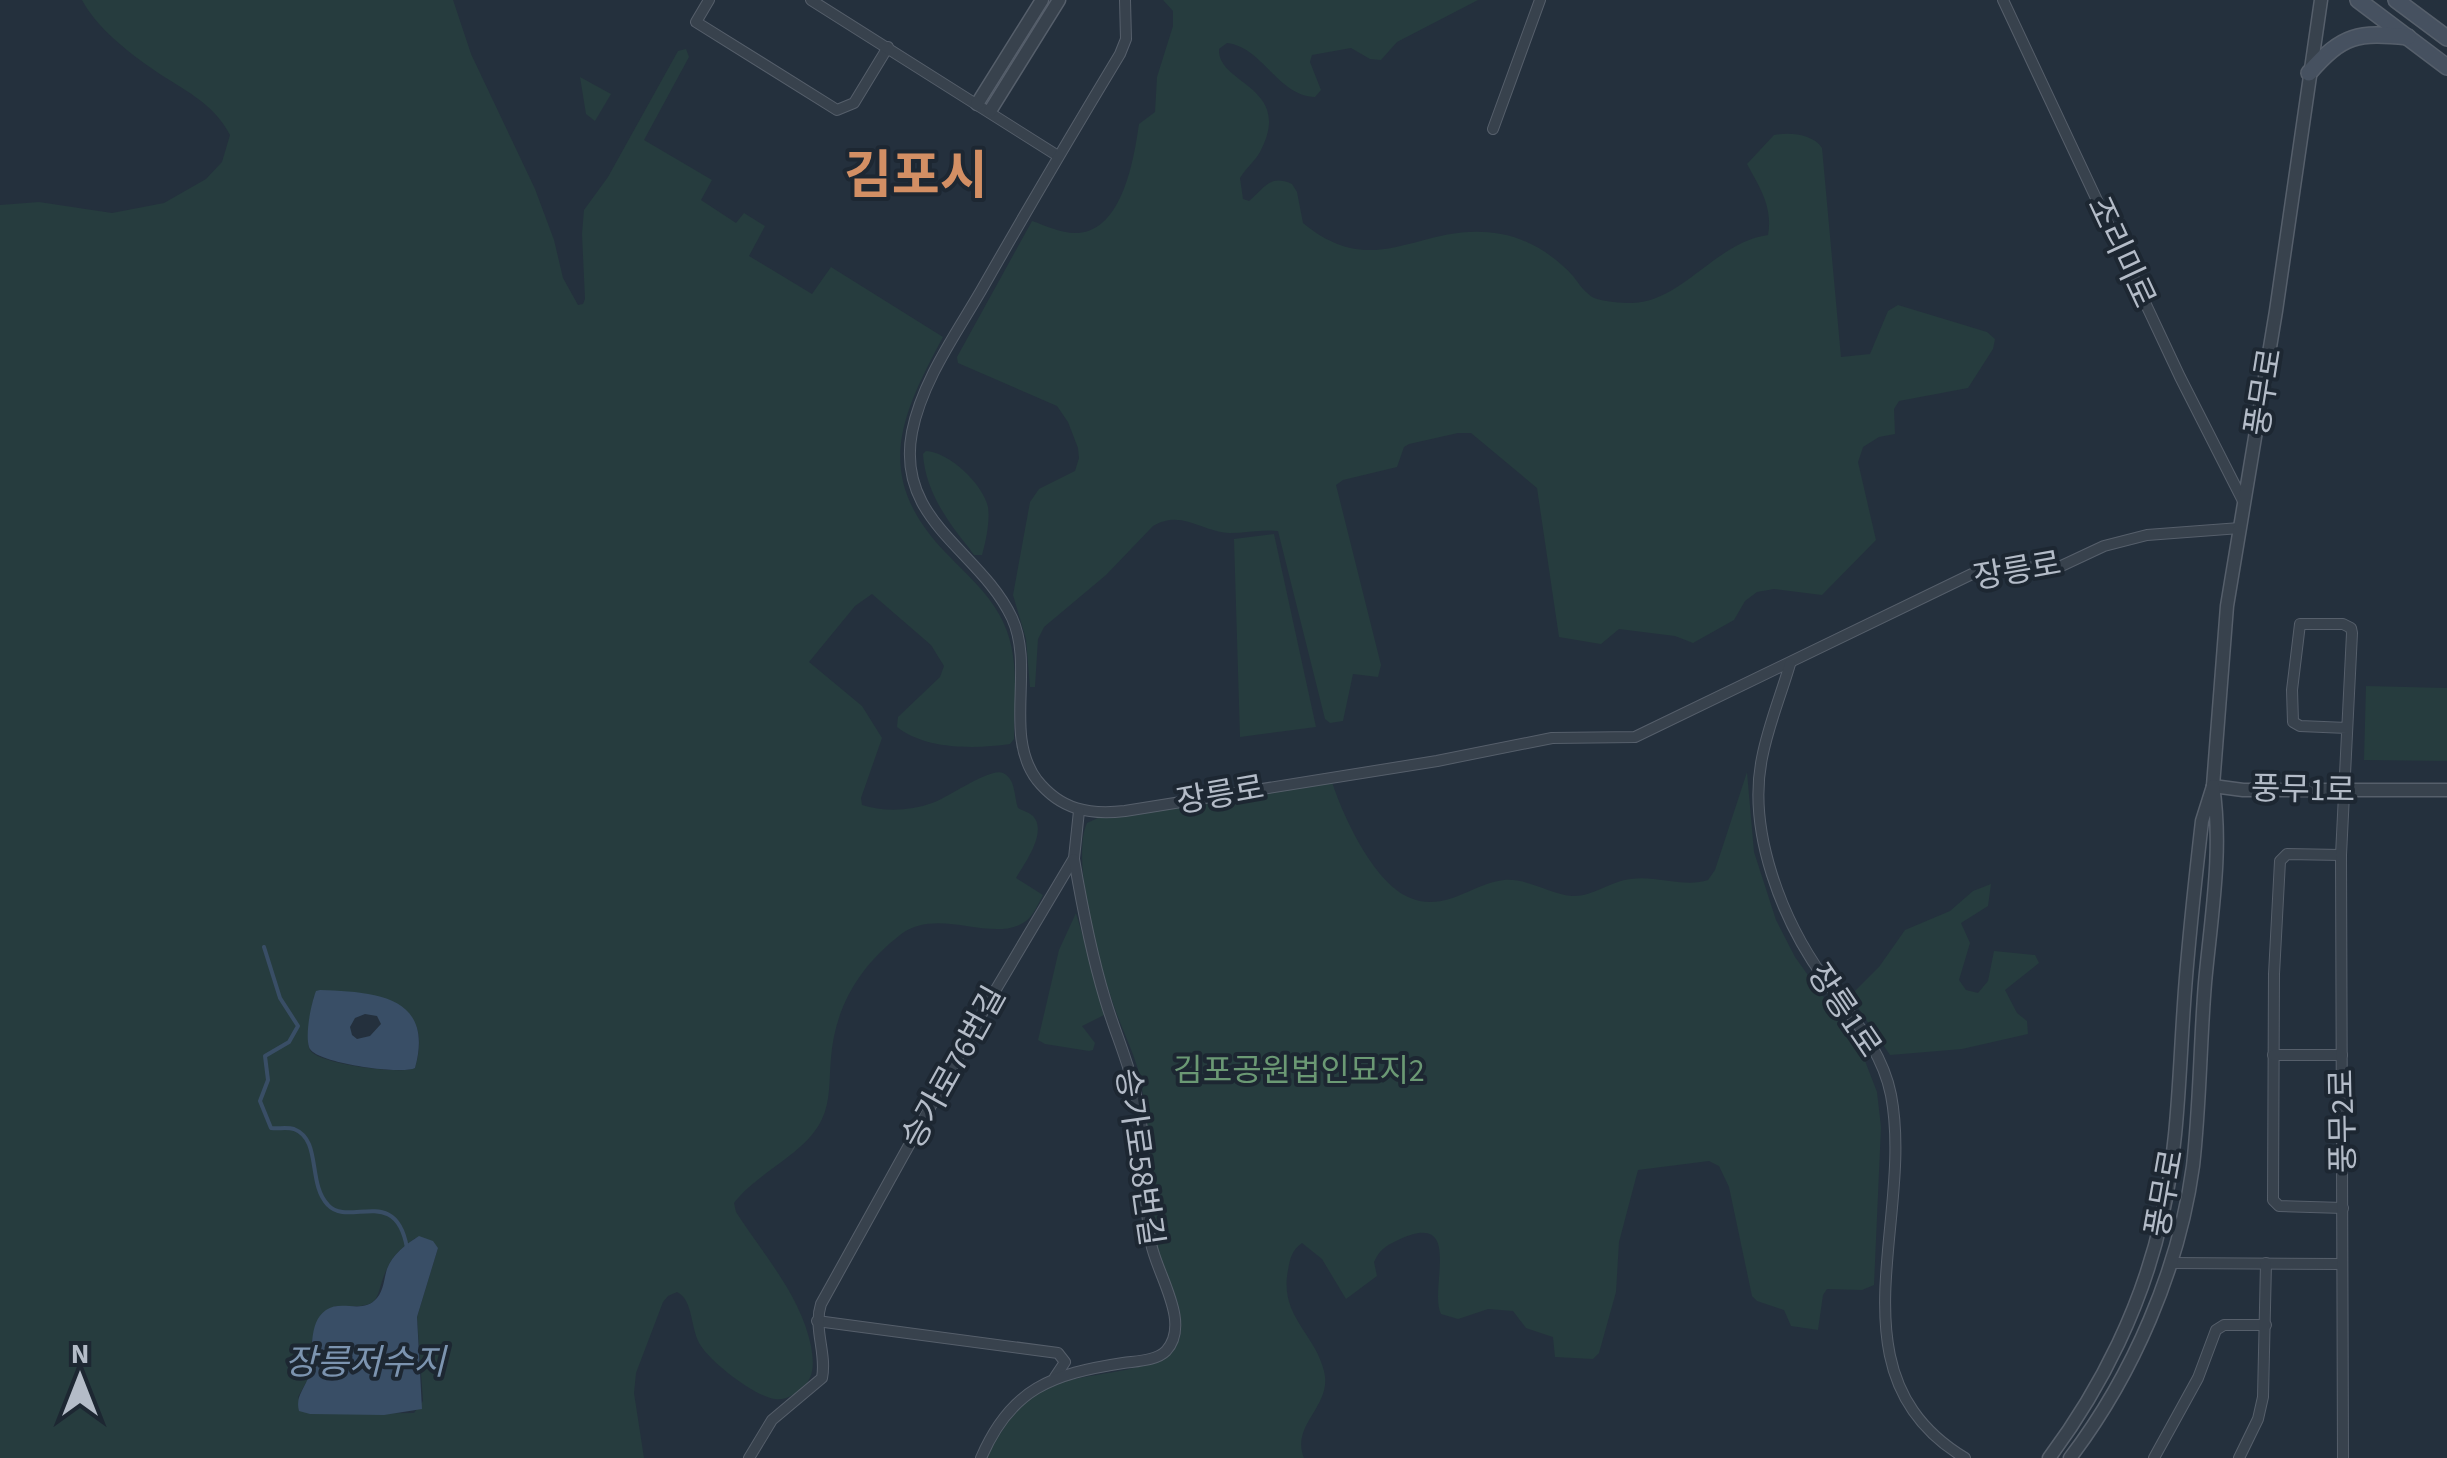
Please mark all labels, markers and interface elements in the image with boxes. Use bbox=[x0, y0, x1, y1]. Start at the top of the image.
district label: 김포시 bbox=[844, 140, 988, 214]
street label: 조리미로 bbox=[2075, 189, 2167, 316]
street label: 풍무로 bbox=[2234, 345, 2294, 439]
street label: 장릉로 bbox=[1970, 541, 2065, 601]
street label: 장릉로 bbox=[1173, 765, 1268, 825]
street label: 풍무1로 bbox=[2250, 766, 2355, 814]
street label: 장릉1로 bbox=[1796, 954, 1892, 1067]
street label: 승가로76번길 bbox=[890, 978, 1017, 1157]
park label: 김포공원법인묘지2 bbox=[1173, 1048, 1425, 1094]
street label: 승가로58번길 bbox=[1104, 1065, 1174, 1249]
street label: 풍무2로 bbox=[2319, 1068, 2367, 1173]
street label: 풍무로 bbox=[2135, 1146, 2195, 1241]
north arrow bbox=[30, 1328, 130, 1428]
text: N bbox=[71, 1334, 89, 1374]
water label: 장릉저수지 bbox=[284, 1338, 448, 1388]

